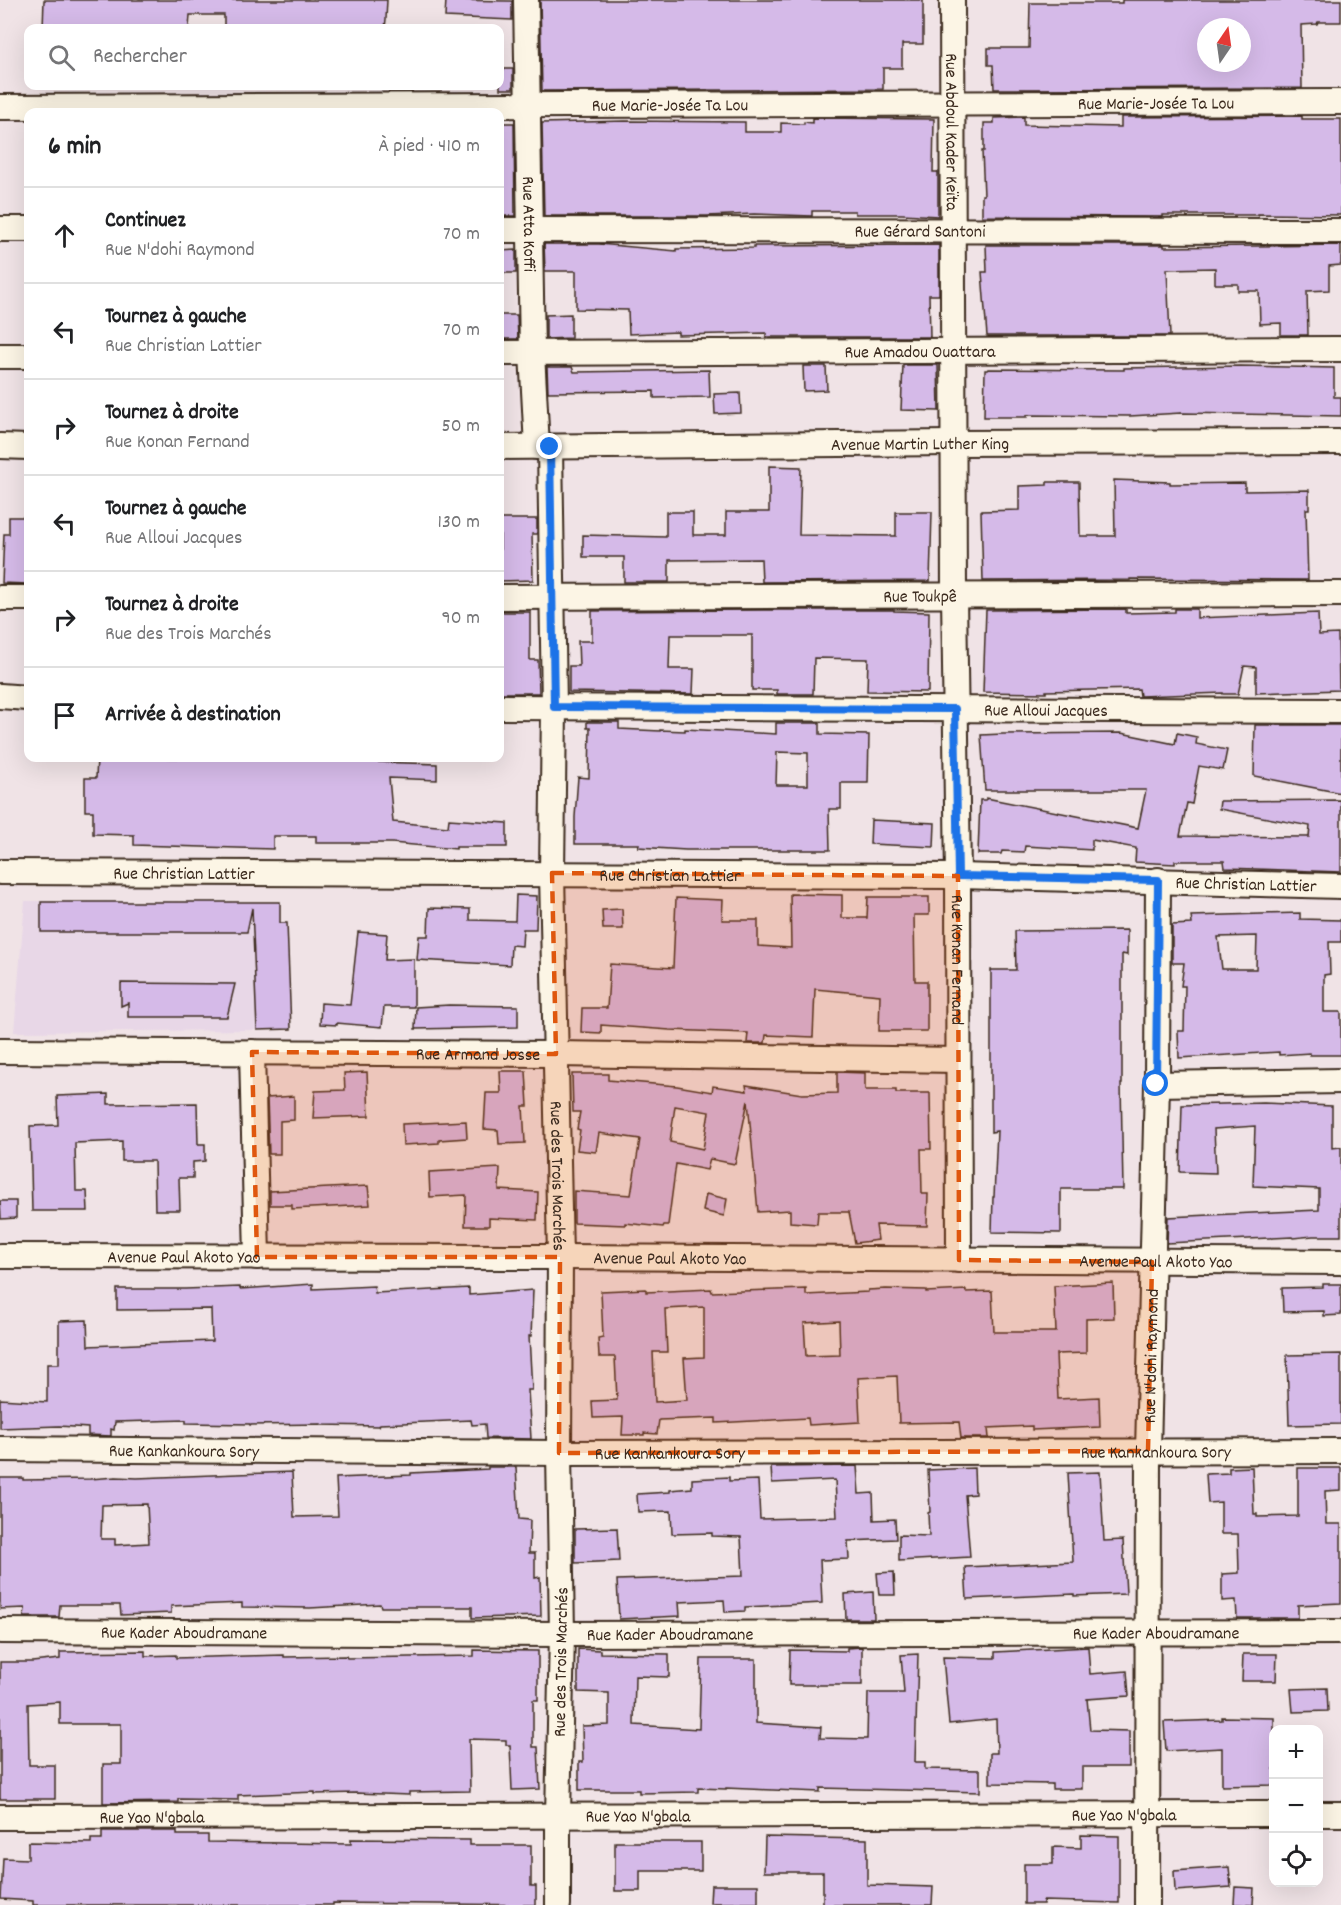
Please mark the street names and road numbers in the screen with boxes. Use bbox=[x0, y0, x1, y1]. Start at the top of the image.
street label: Rue Abdoul Kader Keïta bbox=[937, 53, 963, 211]
street label: Rue Marie-Josée Ta Lou bbox=[1078, 92, 1234, 118]
street label: Rue Marie-Josée Ta Lou bbox=[592, 94, 748, 120]
street label: Rue Atta Koffi bbox=[514, 176, 541, 272]
street label: Rue Gérard Santoni bbox=[855, 220, 985, 246]
street label: Rue Amadou Ouattara bbox=[844, 341, 996, 366]
street label: Avenue Martin Luther King bbox=[831, 433, 1009, 459]
street label: Rue Toukpê bbox=[883, 585, 957, 611]
street label: Rue Alloui Jacques bbox=[984, 699, 1108, 725]
street label: Rue Christian Lattier bbox=[113, 862, 255, 888]
street label: Rue Christian Lattier bbox=[599, 865, 741, 890]
street label: Rue Christian Lattier bbox=[1175, 872, 1317, 900]
street label: Rue Konan Fernand bbox=[943, 895, 968, 1025]
street label: Rue Armand Josse bbox=[416, 1043, 540, 1069]
street label: Rue des Trois Marchés bbox=[542, 1101, 570, 1251]
street label: Avenue Paul Akoto Yao bbox=[107, 1246, 261, 1271]
street label: Avenue Paul Akoto Yao bbox=[593, 1247, 747, 1273]
street label: Avenue Paul Akoto Yao bbox=[1079, 1250, 1233, 1276]
street label: Rue N'dohi Raymond bbox=[1139, 1288, 1167, 1424]
street label: Rue Kankankoura Sory bbox=[109, 1440, 260, 1466]
street label: Rue Kankankoura Sory bbox=[1081, 1441, 1232, 1467]
street label: Rue Kankankoura Sory bbox=[595, 1443, 746, 1468]
street label: Rue des Trois Marchés bbox=[549, 1587, 576, 1737]
street label: Rue Kader Aboudramane bbox=[101, 1622, 267, 1647]
street label: Rue Kader Aboudramane bbox=[1073, 1622, 1239, 1648]
street label: Rue Kader Aboudramane bbox=[587, 1624, 753, 1649]
street label: Rue Yao N'gbala bbox=[1071, 1804, 1177, 1829]
street label: Rue Yao N'gbala bbox=[585, 1805, 691, 1831]
street label: Rue Yao N'gbala bbox=[99, 1807, 205, 1832]

